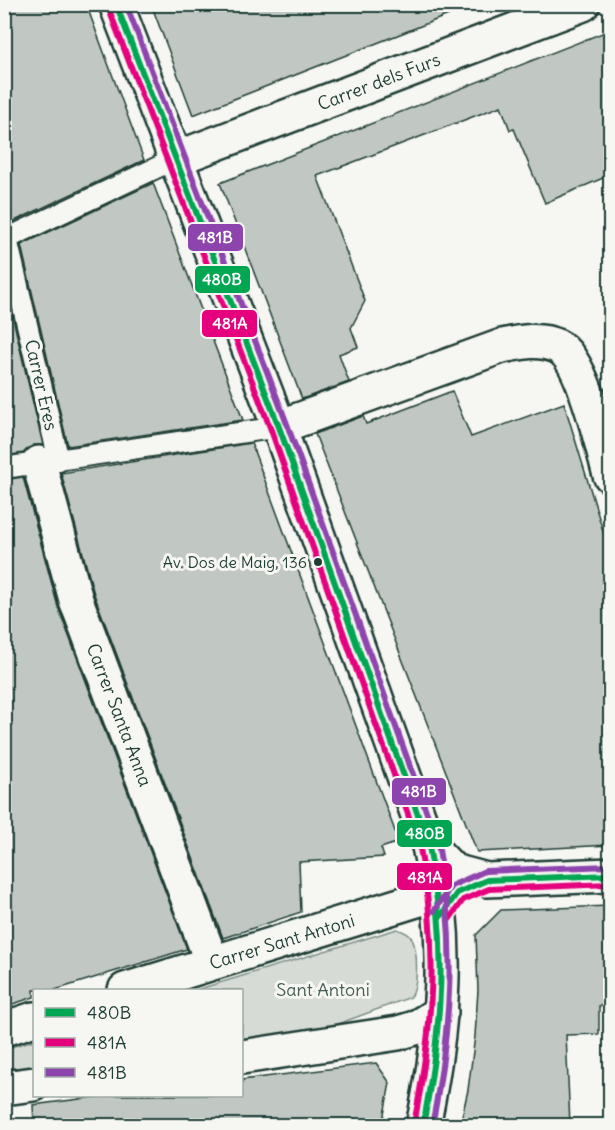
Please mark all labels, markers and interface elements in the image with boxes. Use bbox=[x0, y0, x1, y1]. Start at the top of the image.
street label: Carrer dels Furs bbox=[314, 48, 444, 116]
line badge: 481B bbox=[187, 223, 244, 252]
text: 481B bbox=[197, 227, 233, 247]
line badge: 480B bbox=[194, 265, 251, 294]
text: 480B bbox=[202, 269, 242, 289]
line badge: 481A bbox=[201, 309, 258, 338]
text: 481A bbox=[212, 313, 248, 333]
street label: Carrer Eres bbox=[20, 337, 63, 433]
place label: Av. Dos de Maig, 136 bbox=[163, 552, 307, 572]
marker: Av. Dos de Maig, 136 bbox=[312, 556, 324, 568]
street label: Carrer Santa Anna bbox=[82, 640, 157, 790]
line badge: 481B bbox=[391, 777, 447, 806]
text: 481B bbox=[401, 781, 437, 801]
line badge: 480B bbox=[396, 819, 453, 848]
text: 480B bbox=[405, 823, 445, 843]
line badge: 481A bbox=[396, 862, 453, 891]
text: 481A bbox=[407, 867, 443, 887]
street label: Carrer Sant Antoni bbox=[206, 908, 357, 975]
park label: Sant Antoni bbox=[276, 978, 370, 1001]
legend bbox=[33, 989, 243, 1097]
text: 480B bbox=[87, 1001, 131, 1024]
text: 481A bbox=[87, 1031, 126, 1054]
text: 481B bbox=[87, 1061, 127, 1084]

